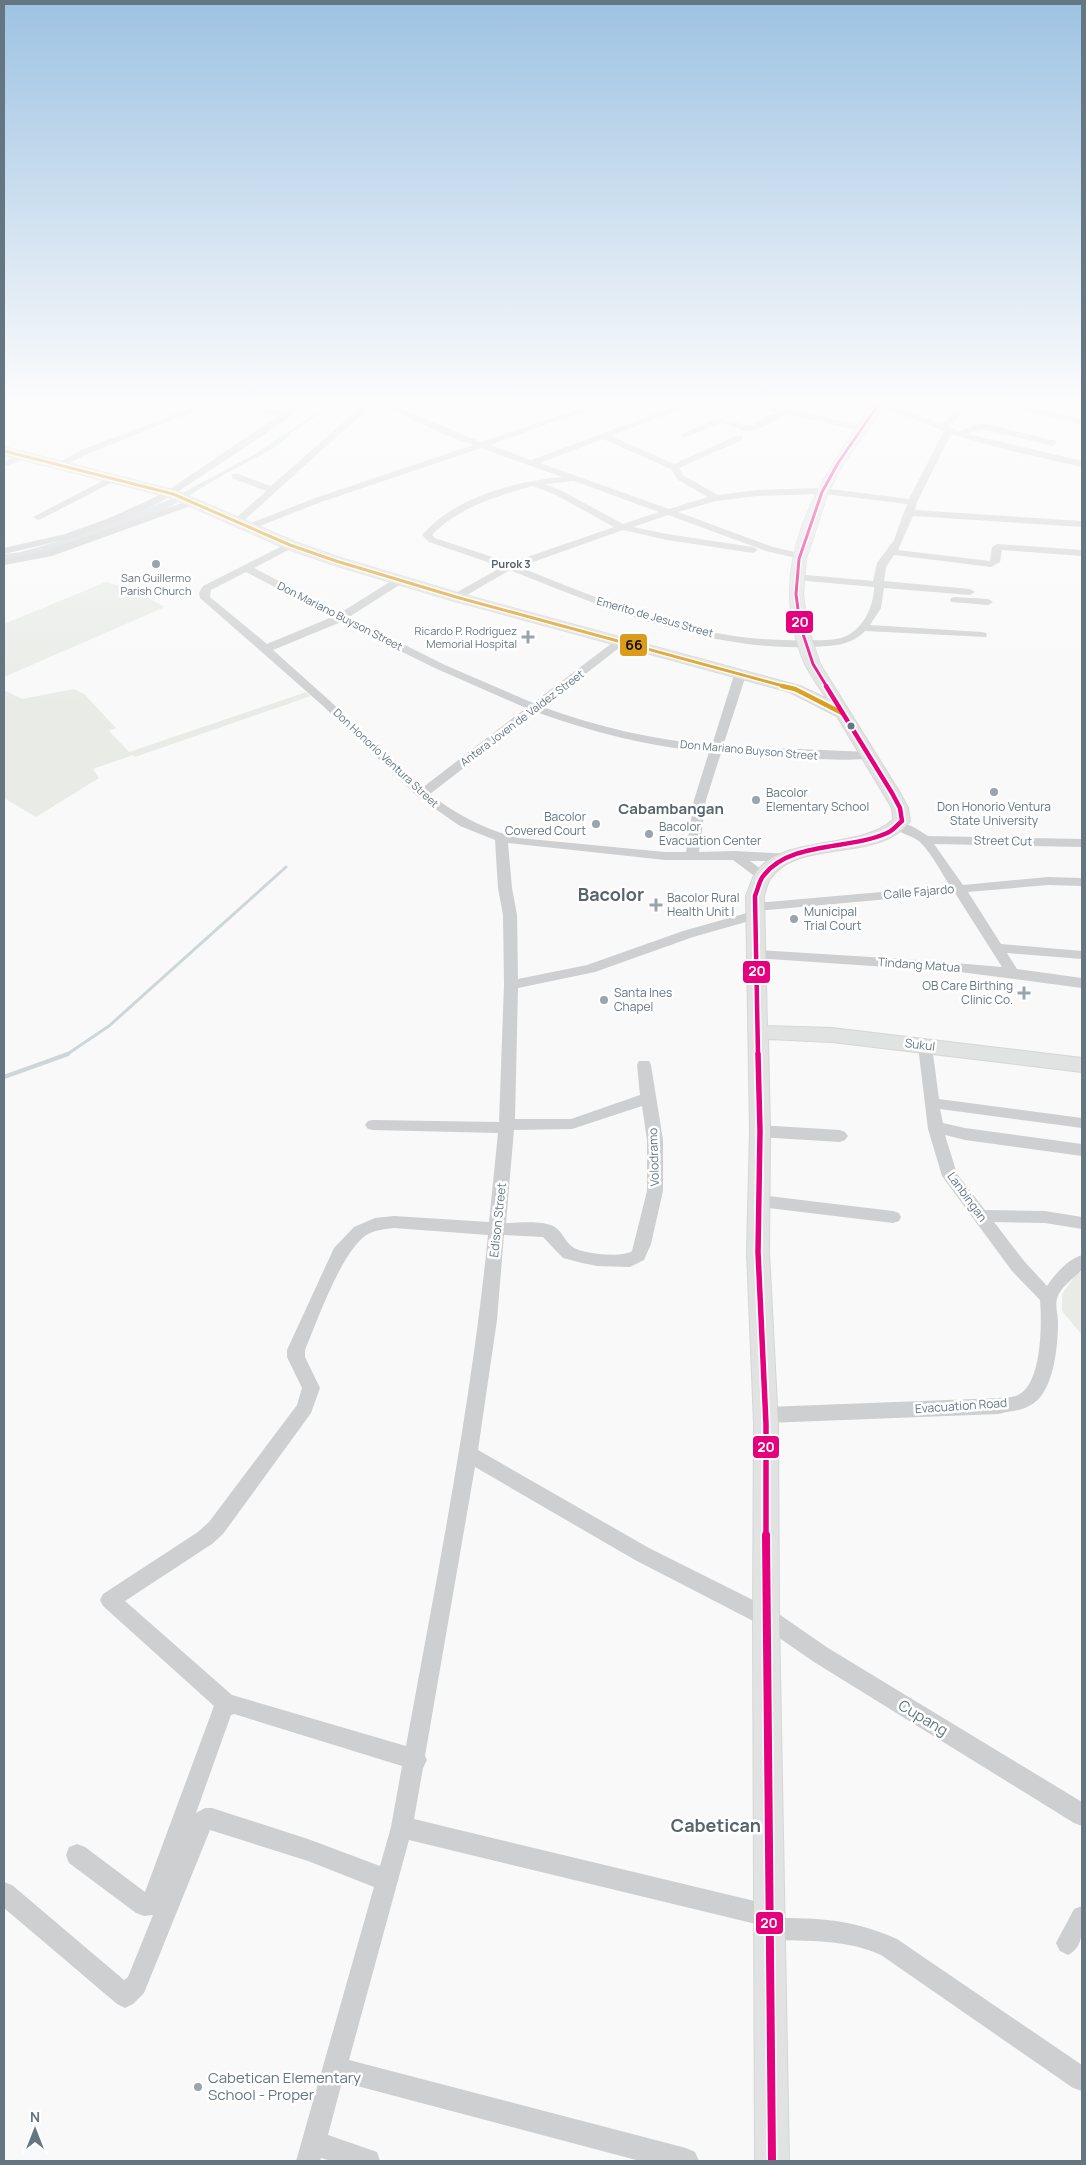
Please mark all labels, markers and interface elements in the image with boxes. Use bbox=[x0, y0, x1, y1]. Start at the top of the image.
district label: Purok 3 bbox=[491, 556, 531, 571]
marker: San Guillermo Parish Church bbox=[150, 558, 162, 570]
place label: San Guillermo Parish Church bbox=[121, 570, 191, 598]
street label: Don Mariano Buyson Street bbox=[275, 577, 405, 654]
street label: Emerito de Jesus Street bbox=[595, 593, 715, 640]
line badge: 20 bbox=[785, 610, 814, 634]
text: 20 bbox=[791, 612, 809, 631]
place label: Ricardo P. Rodriguez Memorial Hospital bbox=[415, 623, 517, 651]
marker: Ricardo P. Rodriguez Memorial Hospital bbox=[521, 630, 535, 644]
line badge: 66 bbox=[619, 633, 648, 657]
text: 66 bbox=[625, 635, 643, 654]
street label: Antera Joven de Valdez Street bbox=[457, 666, 587, 769]
street label: Don Honorio Ventura Street bbox=[330, 705, 442, 811]
unlabelled marker bbox=[846, 721, 856, 731]
street label: Don Mariano Buyson Street bbox=[680, 736, 819, 763]
place label: Bacolor Elementary School bbox=[766, 784, 869, 815]
marker: Don Honorio Ventura State University bbox=[988, 786, 1000, 798]
marker: Bacolor Elementary School bbox=[750, 794, 762, 806]
district label: Cabambangan bbox=[618, 798, 724, 819]
place label: Don Honorio Ventura State University bbox=[937, 798, 1051, 829]
place label: Bacolor Covered Court bbox=[505, 808, 587, 839]
marker: Bacolor Covered Court bbox=[590, 818, 602, 830]
place label: Bacolor Evacuation Center bbox=[659, 818, 762, 849]
marker: Bacolor Evacuation Center bbox=[643, 828, 655, 840]
street label: Street Cut bbox=[974, 831, 1032, 850]
street label: Calle Fajardo bbox=[883, 880, 955, 903]
district label: Bacolor bbox=[578, 882, 644, 906]
place label: Bacolor Rural Health Unit I bbox=[667, 889, 739, 920]
marker: Bacolor Rural Health Unit I bbox=[649, 898, 663, 912]
place label: Municipal Trial Court bbox=[804, 903, 862, 934]
marker: Municipal Trial Court bbox=[788, 913, 800, 925]
street label: Tindang Matua bbox=[877, 953, 961, 976]
line badge: 20 bbox=[742, 960, 771, 984]
text: 20 bbox=[748, 961, 766, 980]
place label: OB Care Birthing Clinic Co. bbox=[922, 977, 1013, 1008]
place label: Santa Ines Chapel bbox=[614, 984, 672, 1015]
marker: OB Care Birthing Clinic Co. bbox=[1017, 986, 1031, 1000]
marker: Santa Ines Chapel bbox=[598, 994, 610, 1006]
street label: Sukul bbox=[904, 1034, 936, 1055]
street label: Volodramo bbox=[644, 1127, 663, 1187]
street label: Lanbingan bbox=[944, 1168, 991, 1225]
street label: Edison Street bbox=[485, 1182, 510, 1258]
street label: Evacuation Road bbox=[914, 1394, 1008, 1417]
line badge: 20 bbox=[752, 1435, 780, 1459]
text: 20 bbox=[757, 1437, 775, 1456]
street label: Cupang bbox=[894, 1694, 952, 1741]
district label: Cabetican bbox=[671, 1813, 761, 1837]
line badge: 20 bbox=[755, 1911, 784, 1935]
text: 20 bbox=[760, 1913, 778, 1932]
place label: Cabetican Elementary School - Proper bbox=[208, 2067, 361, 2105]
marker: Cabetican Elementary School - Proper bbox=[192, 2081, 204, 2093]
north arrow bbox=[10, 2105, 60, 2155]
text: N bbox=[30, 2107, 40, 2126]

